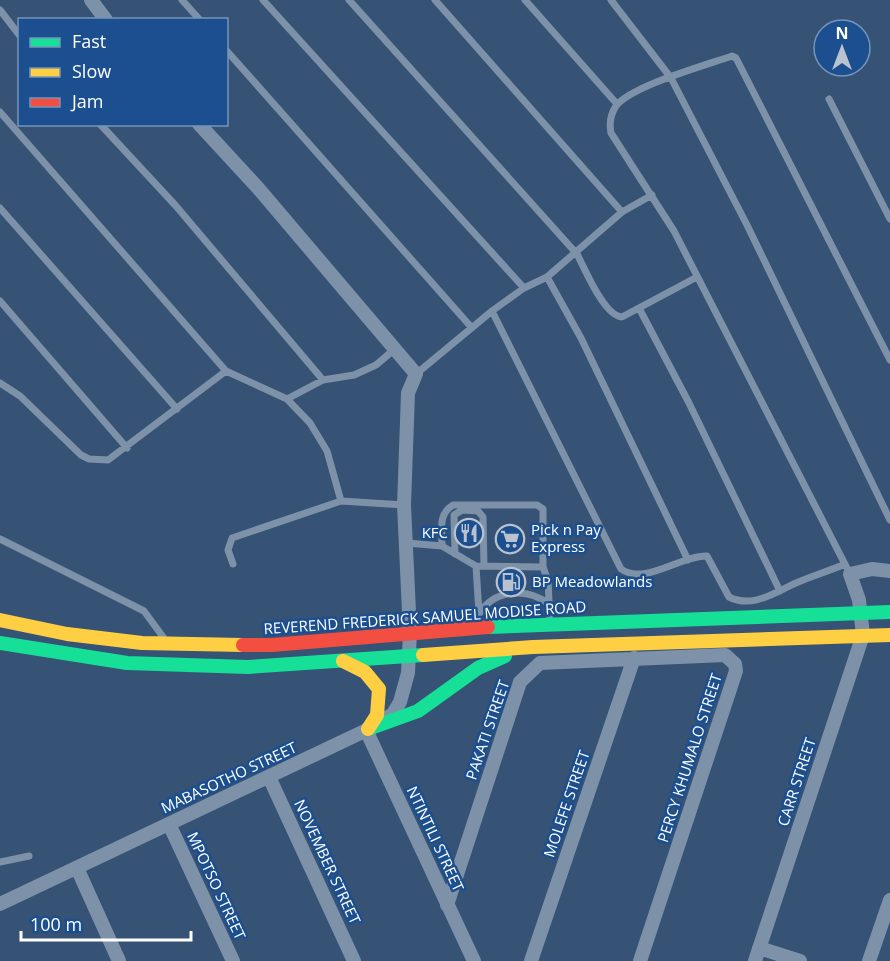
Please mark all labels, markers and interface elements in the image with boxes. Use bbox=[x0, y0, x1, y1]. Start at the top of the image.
legend bbox=[18, 18, 228, 126]
north arrow bbox=[812, 18, 872, 78]
text: N bbox=[835, 22, 849, 44]
text: Fast bbox=[72, 29, 106, 53]
text: Slow bbox=[72, 59, 111, 83]
text: Jam bbox=[70, 89, 104, 113]
restaurant icon: KFC bbox=[453, 517, 485, 549]
place label: Pick n Pay Express bbox=[531, 519, 601, 556]
place label: KFC bbox=[422, 522, 448, 542]
supermarket icon: Pick n Pay Express bbox=[494, 523, 526, 555]
fuel station icon: BP Meadowlands bbox=[495, 566, 527, 598]
place label: BP Meadowlands bbox=[532, 571, 652, 591]
street label: REVEREND FREDERICK SAMUEL MODISE ROAD bbox=[263, 596, 587, 638]
street label: PERCY KHUMALO STREET bbox=[652, 670, 726, 845]
street label: PAKATI STREET bbox=[461, 676, 514, 782]
street label: CARR STREET bbox=[772, 734, 820, 829]
street label: MABASOTHO STREET bbox=[157, 737, 300, 817]
street label: MOLEFE STREET bbox=[538, 747, 594, 860]
street label: NTINTILI STREET bbox=[403, 783, 469, 895]
street label: NOVEMBER STREET bbox=[290, 796, 366, 928]
street label: MPOTSO STREET bbox=[183, 828, 251, 943]
scale bar bbox=[21, 904, 190, 942]
text: 100 m bbox=[30, 912, 82, 936]

